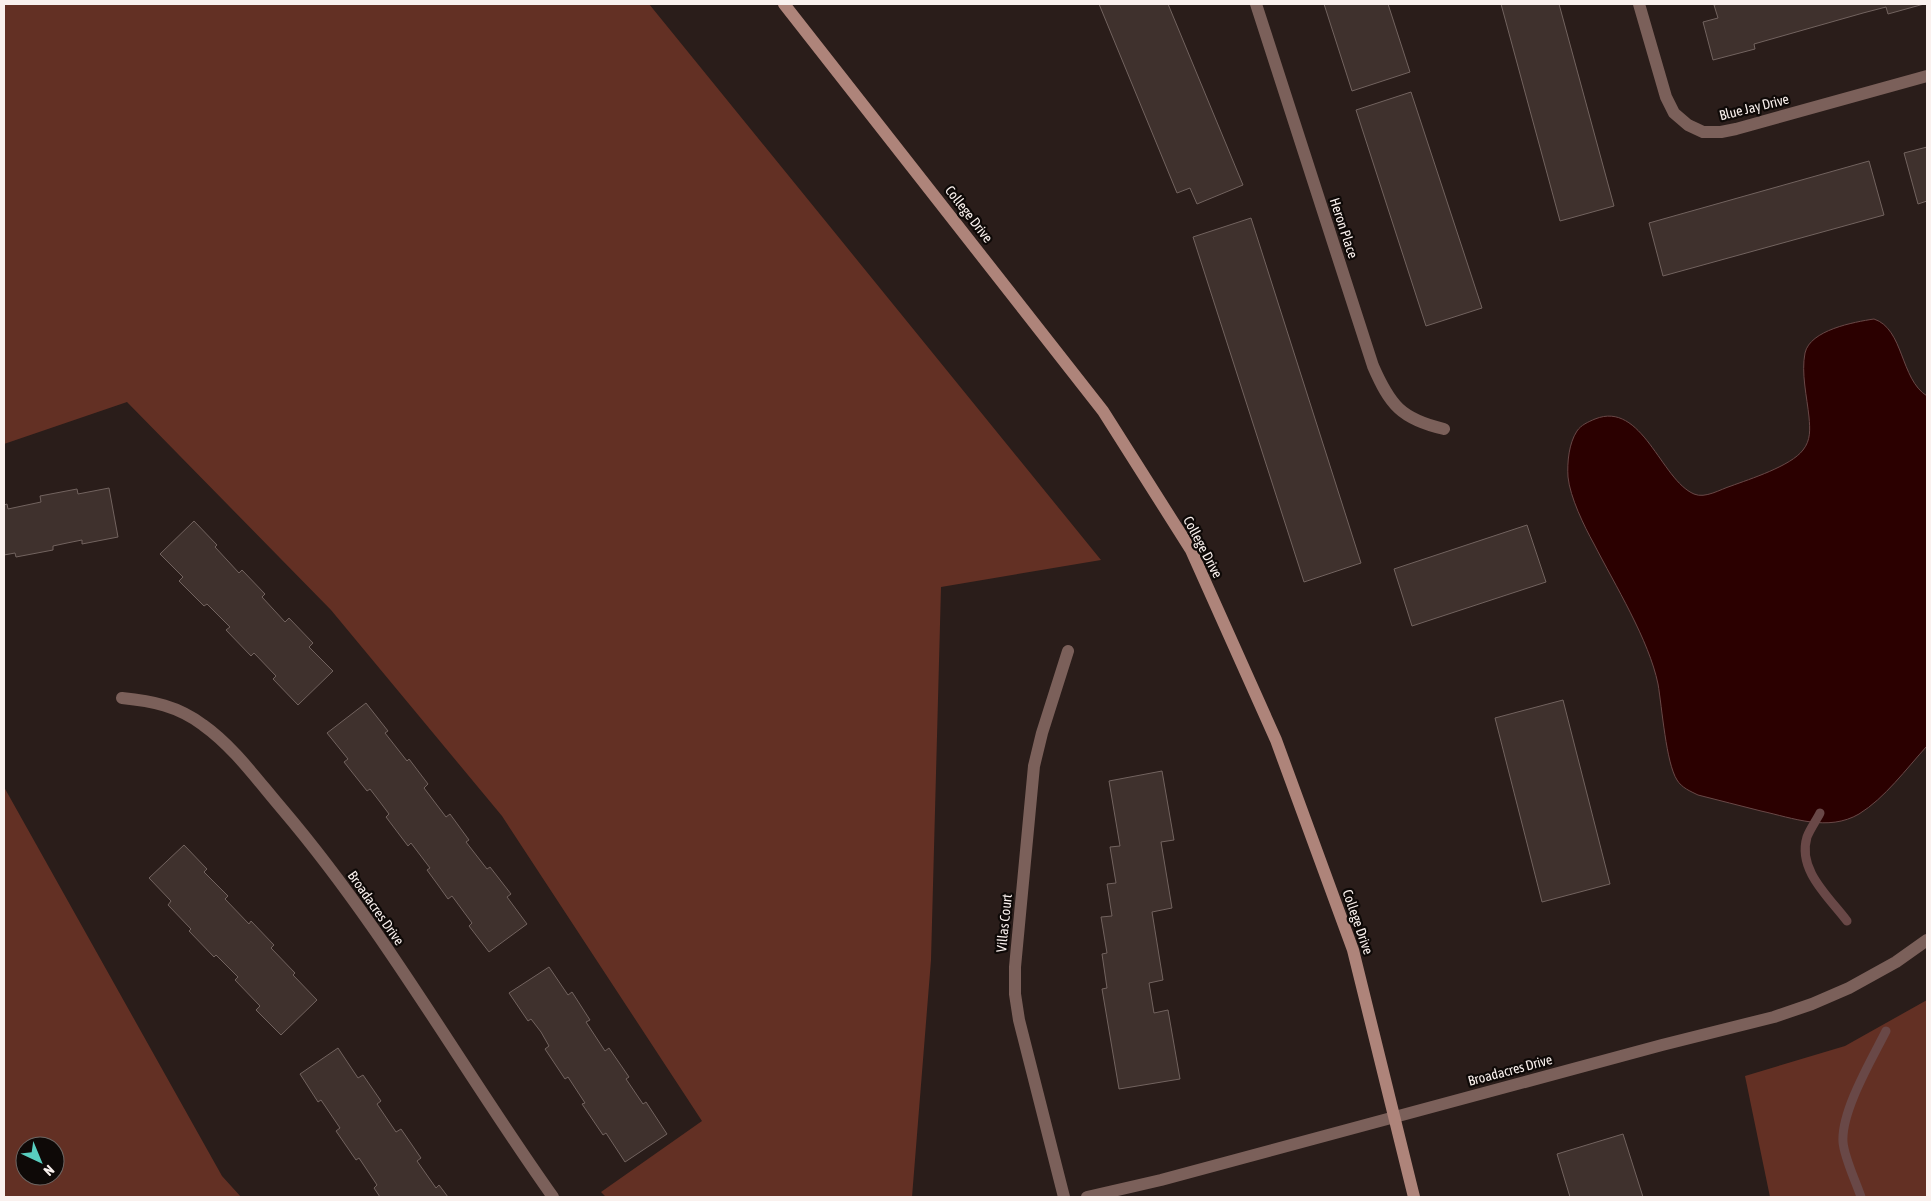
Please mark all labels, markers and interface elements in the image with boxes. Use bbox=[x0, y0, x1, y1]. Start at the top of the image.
street label: Blue Jay Drive bbox=[1718, 91, 1790, 123]
street label: College Drive bbox=[942, 182, 996, 246]
street label: Heron Place bbox=[1327, 196, 1361, 260]
street label: College Drive bbox=[1180, 513, 1226, 581]
street label: Broadacres Drive bbox=[345, 868, 407, 948]
street label: College Drive bbox=[1339, 887, 1377, 957]
street label: Villas Court bbox=[993, 893, 1015, 953]
street label: Broadacres Drive bbox=[1466, 1051, 1554, 1089]
north arrow bbox=[15, 1136, 65, 1186]
text: N bbox=[41, 1162, 58, 1179]

